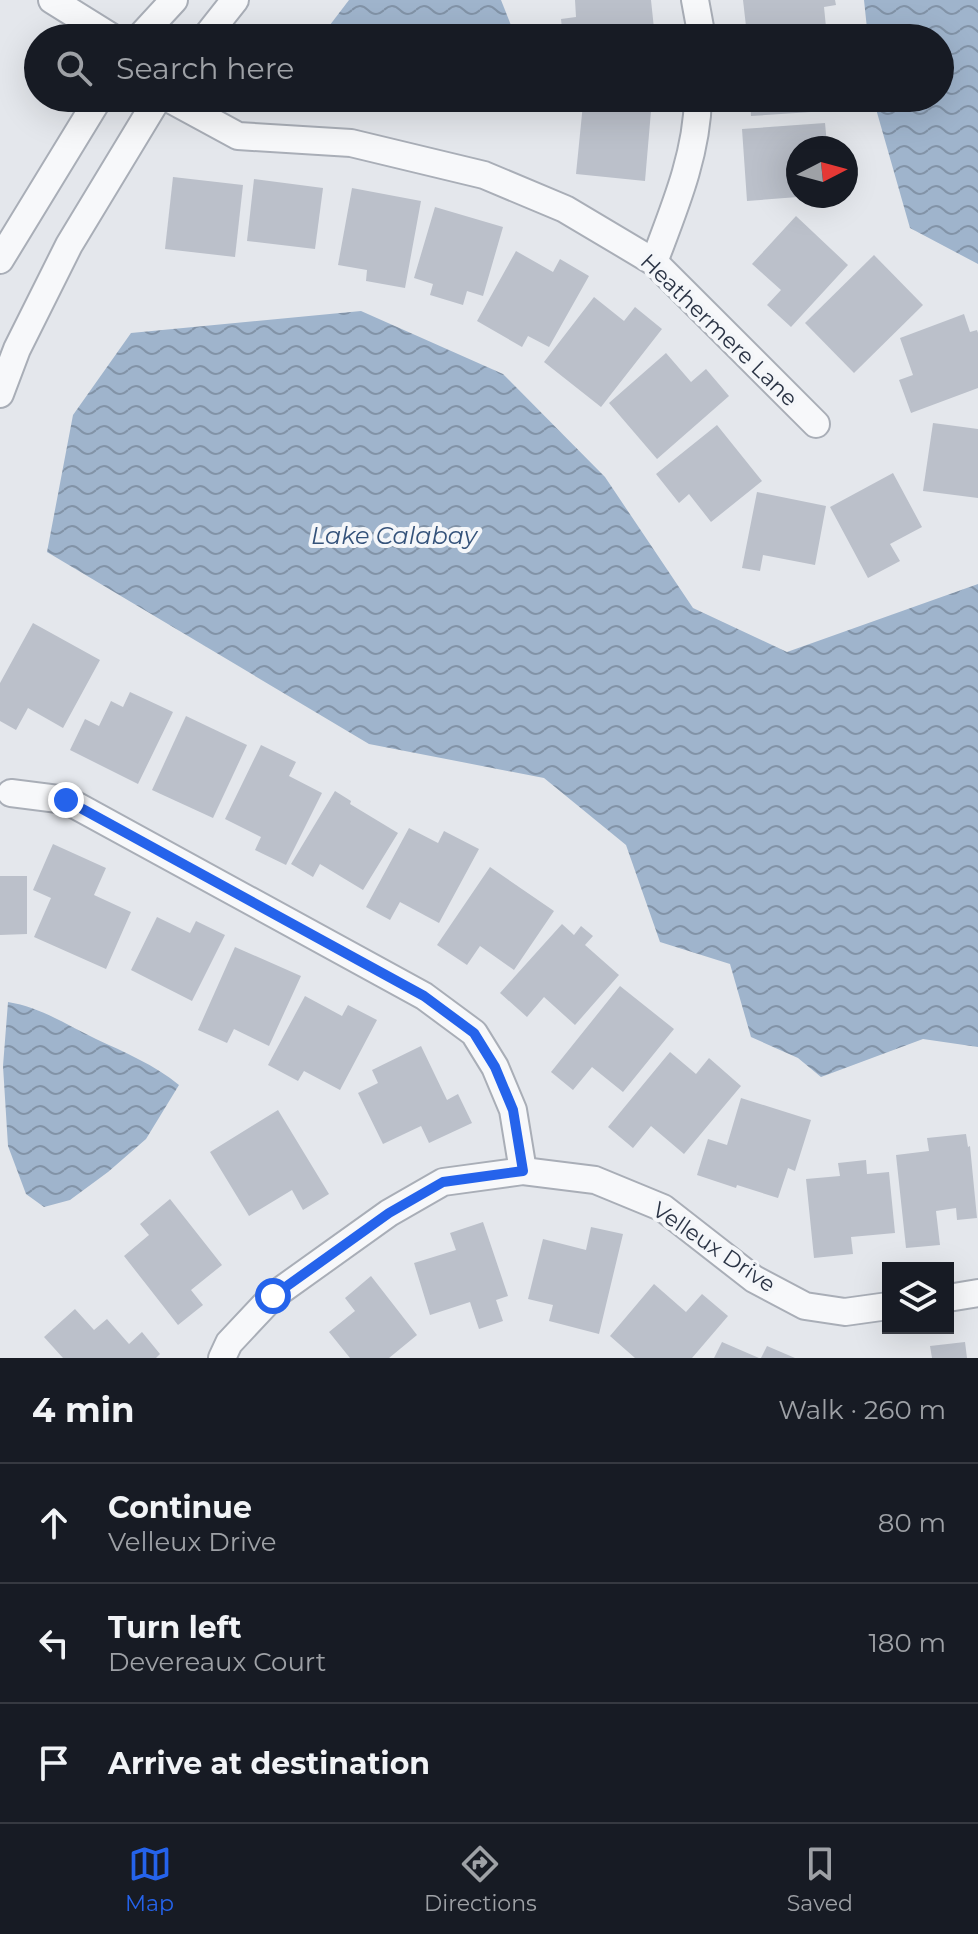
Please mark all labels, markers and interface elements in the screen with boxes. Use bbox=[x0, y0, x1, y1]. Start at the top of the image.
search box bbox=[24, 24, 954, 112]
icon: search bbox=[52, 46, 96, 90]
text: Search here bbox=[116, 50, 294, 87]
north arrow bbox=[786, 136, 858, 208]
street label: Heathermere Lane bbox=[635, 248, 803, 412]
water label: Lake Calabay bbox=[311, 521, 479, 550]
route end bbox=[48, 782, 84, 818]
street label: Velleux Drive bbox=[647, 1196, 781, 1298]
map controls bbox=[882, 1262, 954, 1334]
button: layers bbox=[882, 1262, 954, 1334]
route start bbox=[255, 1278, 291, 1314]
text: 4 min bbox=[32, 1389, 134, 1431]
text: Walk · 260 m bbox=[778, 1394, 946, 1426]
text: Continue bbox=[108, 1489, 252, 1526]
icon: ahead bbox=[32, 1501, 76, 1545]
text: 80 m bbox=[878, 1507, 946, 1539]
text: Velleux Drive bbox=[108, 1526, 276, 1558]
text: Turn left bbox=[108, 1609, 241, 1646]
icon: left bbox=[32, 1621, 76, 1665]
text: 180 m bbox=[868, 1627, 946, 1659]
text: Devereaux Court bbox=[108, 1646, 326, 1678]
icon: arrive bbox=[32, 1741, 76, 1785]
text: Arrive at destination bbox=[108, 1745, 430, 1782]
tab: Map bbox=[125, 1842, 174, 1917]
tab: Directions bbox=[424, 1842, 537, 1917]
tab: Saved bbox=[787, 1842, 853, 1917]

